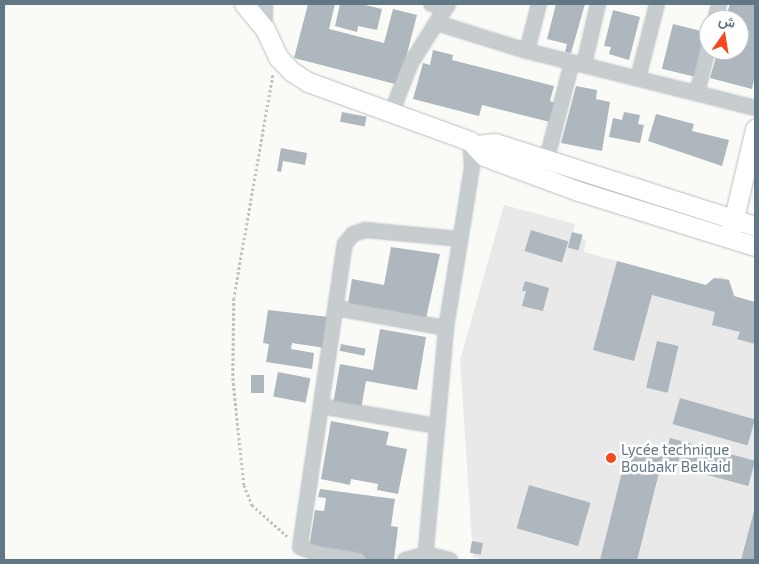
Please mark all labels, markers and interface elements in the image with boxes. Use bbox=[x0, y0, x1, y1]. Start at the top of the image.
north arrow bbox=[699, 10, 749, 60]
text: ش bbox=[717, 11, 737, 31]
place label: Lycée technique Boubakr Belkaid bbox=[621, 440, 731, 475]
marker: Lycée technique Boubakr Belkaid bbox=[605, 452, 617, 464]

